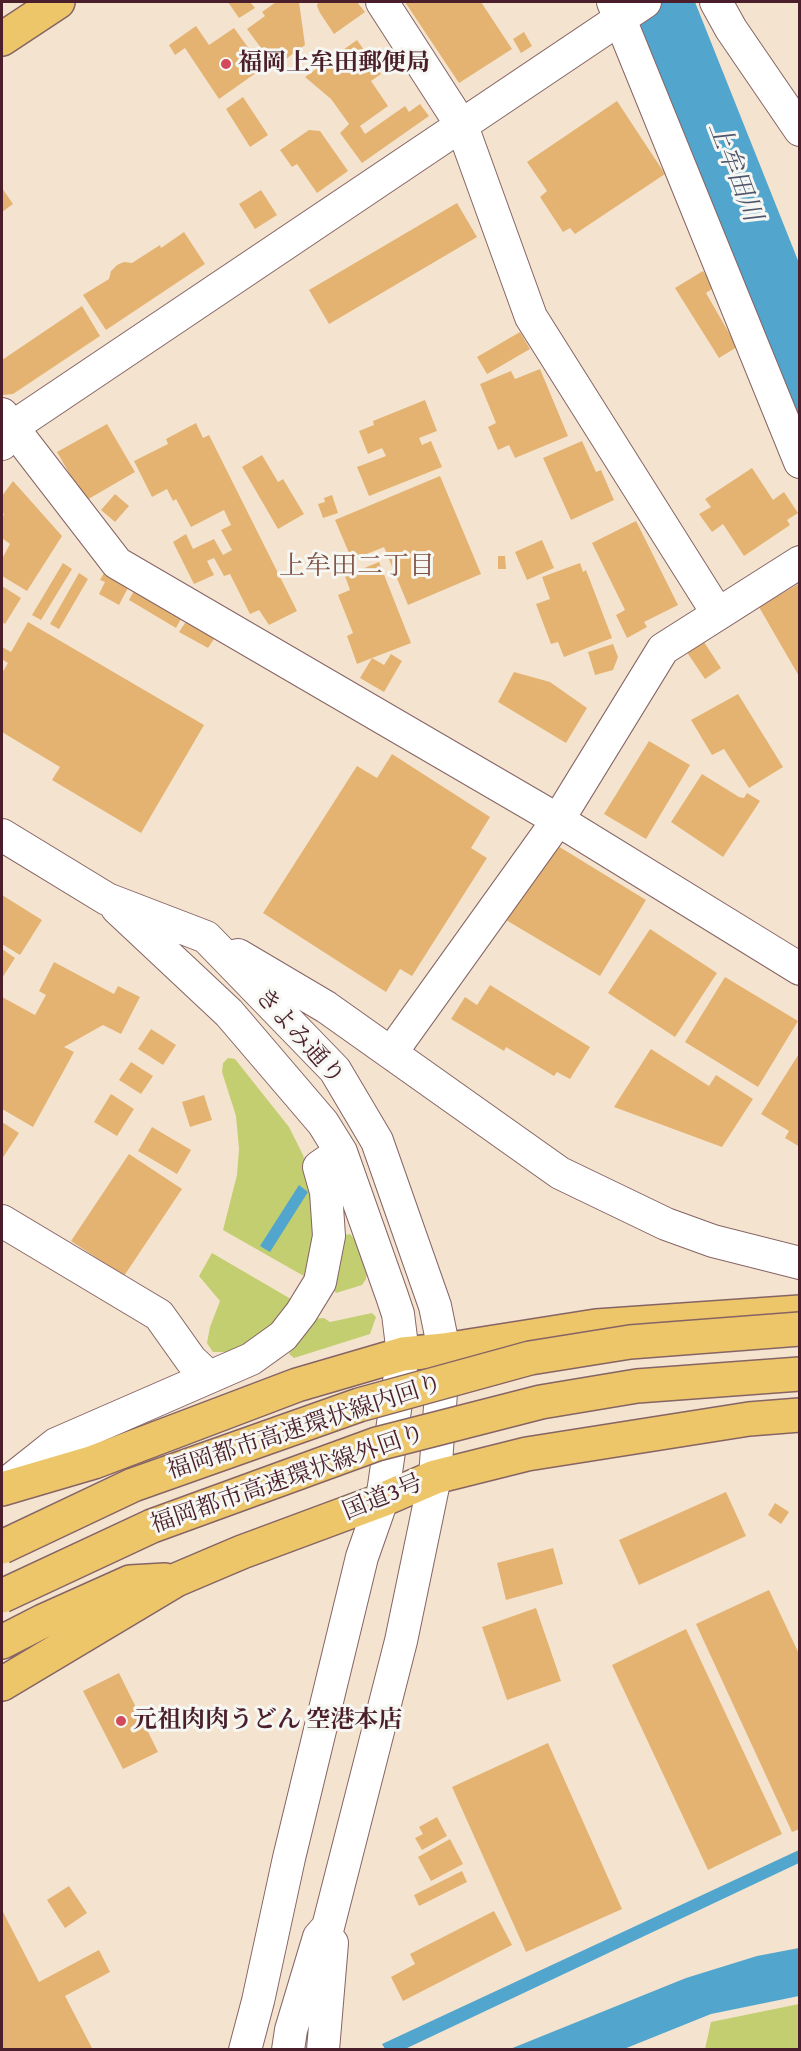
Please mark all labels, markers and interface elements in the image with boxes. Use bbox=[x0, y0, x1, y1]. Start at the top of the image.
place label: 福岡上牟田郵便局 bbox=[238, 50, 430, 78]
marker: 福岡上牟田郵便局 bbox=[219, 57, 233, 71]
water label: 上牟田川 bbox=[701, 118, 767, 226]
district label: 上牟田二丁目 bbox=[279, 551, 435, 583]
street label: きよみ通り bbox=[248, 983, 350, 1091]
street label: 福岡都市高速環状線内回り bbox=[164, 1370, 446, 1486]
street label: 福岡都市高速環状線外回り bbox=[147, 1420, 429, 1540]
street label: 国道3号 bbox=[339, 1469, 427, 1527]
place label: 元祖肉肉うどん 空港本店 bbox=[133, 1707, 402, 1735]
marker: 元祖肉肉うどん 空港本店 bbox=[114, 1714, 128, 1728]

